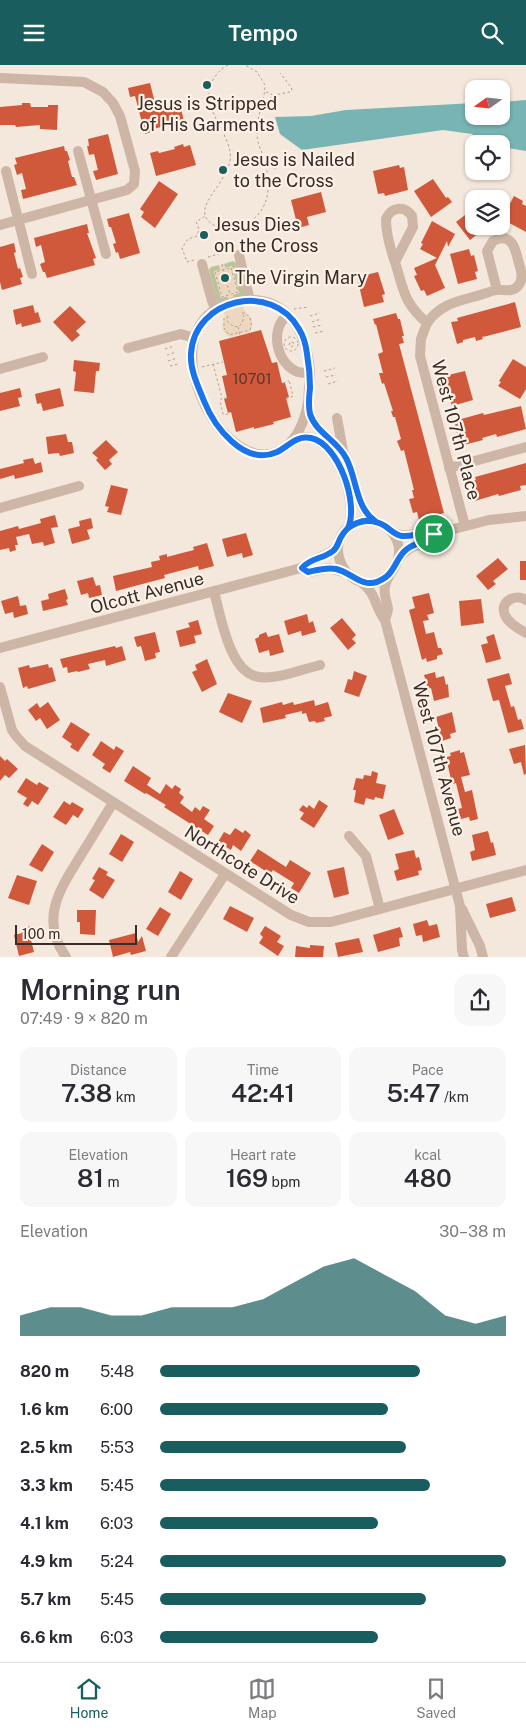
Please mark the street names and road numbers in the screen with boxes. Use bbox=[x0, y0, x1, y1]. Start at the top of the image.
street label: West 107th Place bbox=[428, 358, 485, 502]
street label: Olcott Avenue bbox=[88, 567, 206, 618]
street label: West 107th Avenue bbox=[409, 679, 470, 838]
street label: Northcote Drive bbox=[181, 821, 304, 908]

